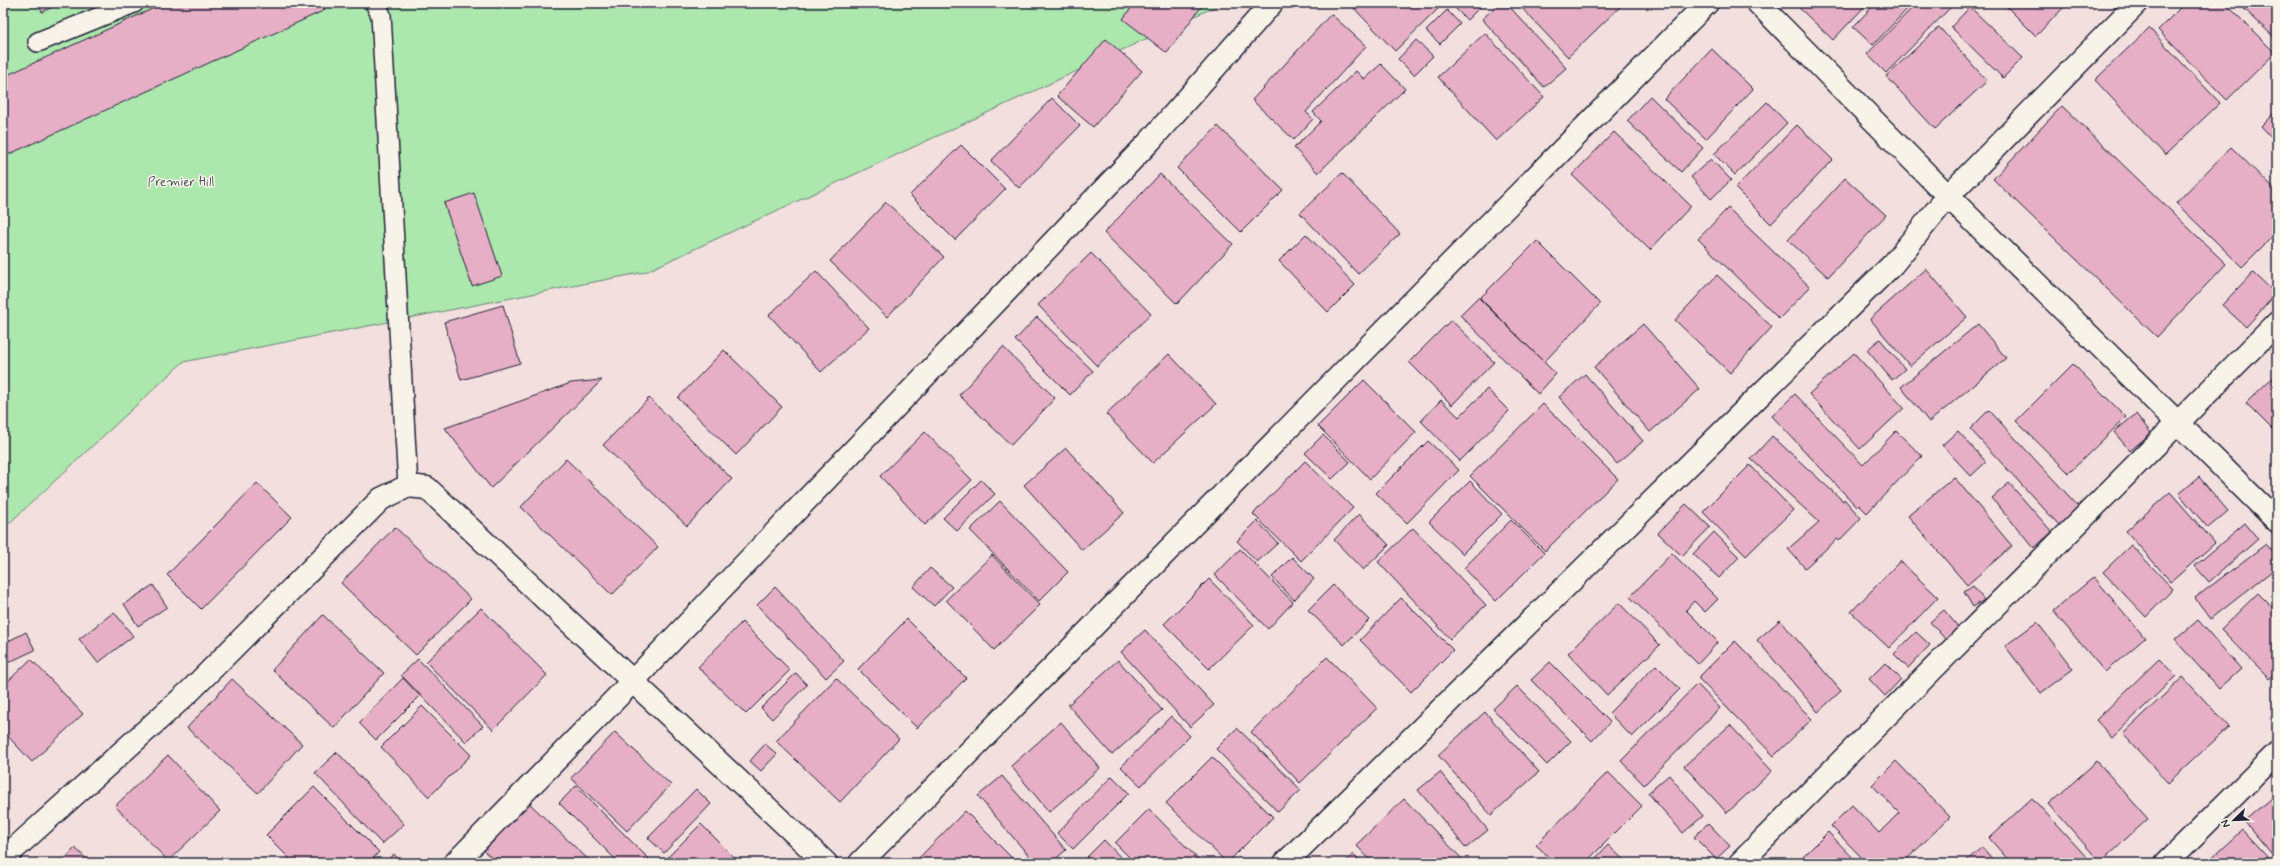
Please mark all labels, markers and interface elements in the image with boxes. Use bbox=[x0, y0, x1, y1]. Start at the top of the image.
park label: Premier Hill bbox=[148, 174, 214, 191]
north arrow bbox=[2214, 800, 2254, 840]
text: N bbox=[2218, 817, 2234, 830]

